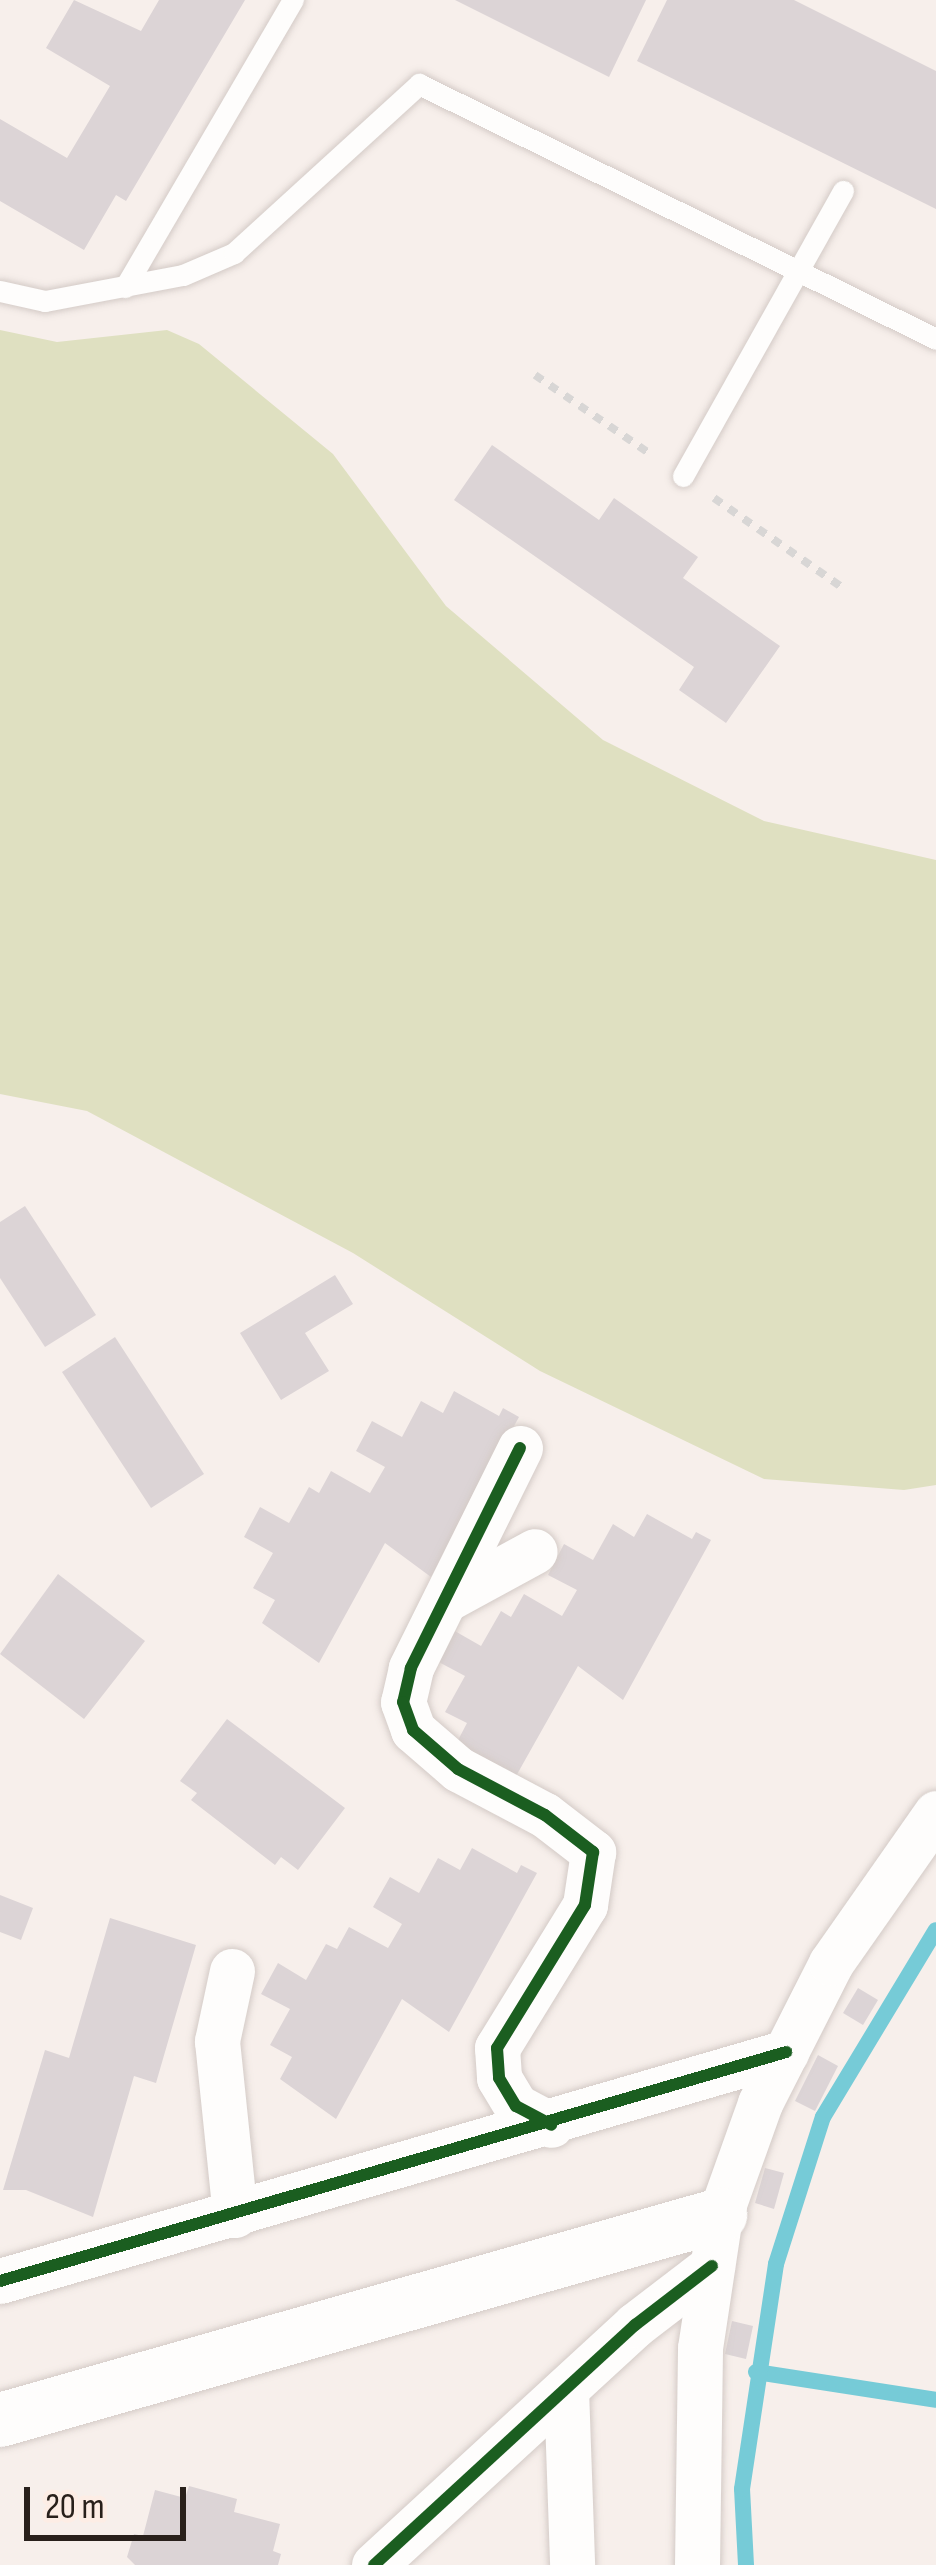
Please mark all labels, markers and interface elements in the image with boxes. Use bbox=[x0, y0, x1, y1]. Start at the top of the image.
scale bar bbox=[30, 2463, 192, 2537]
text: 20 m bbox=[45, 2486, 105, 2529]

